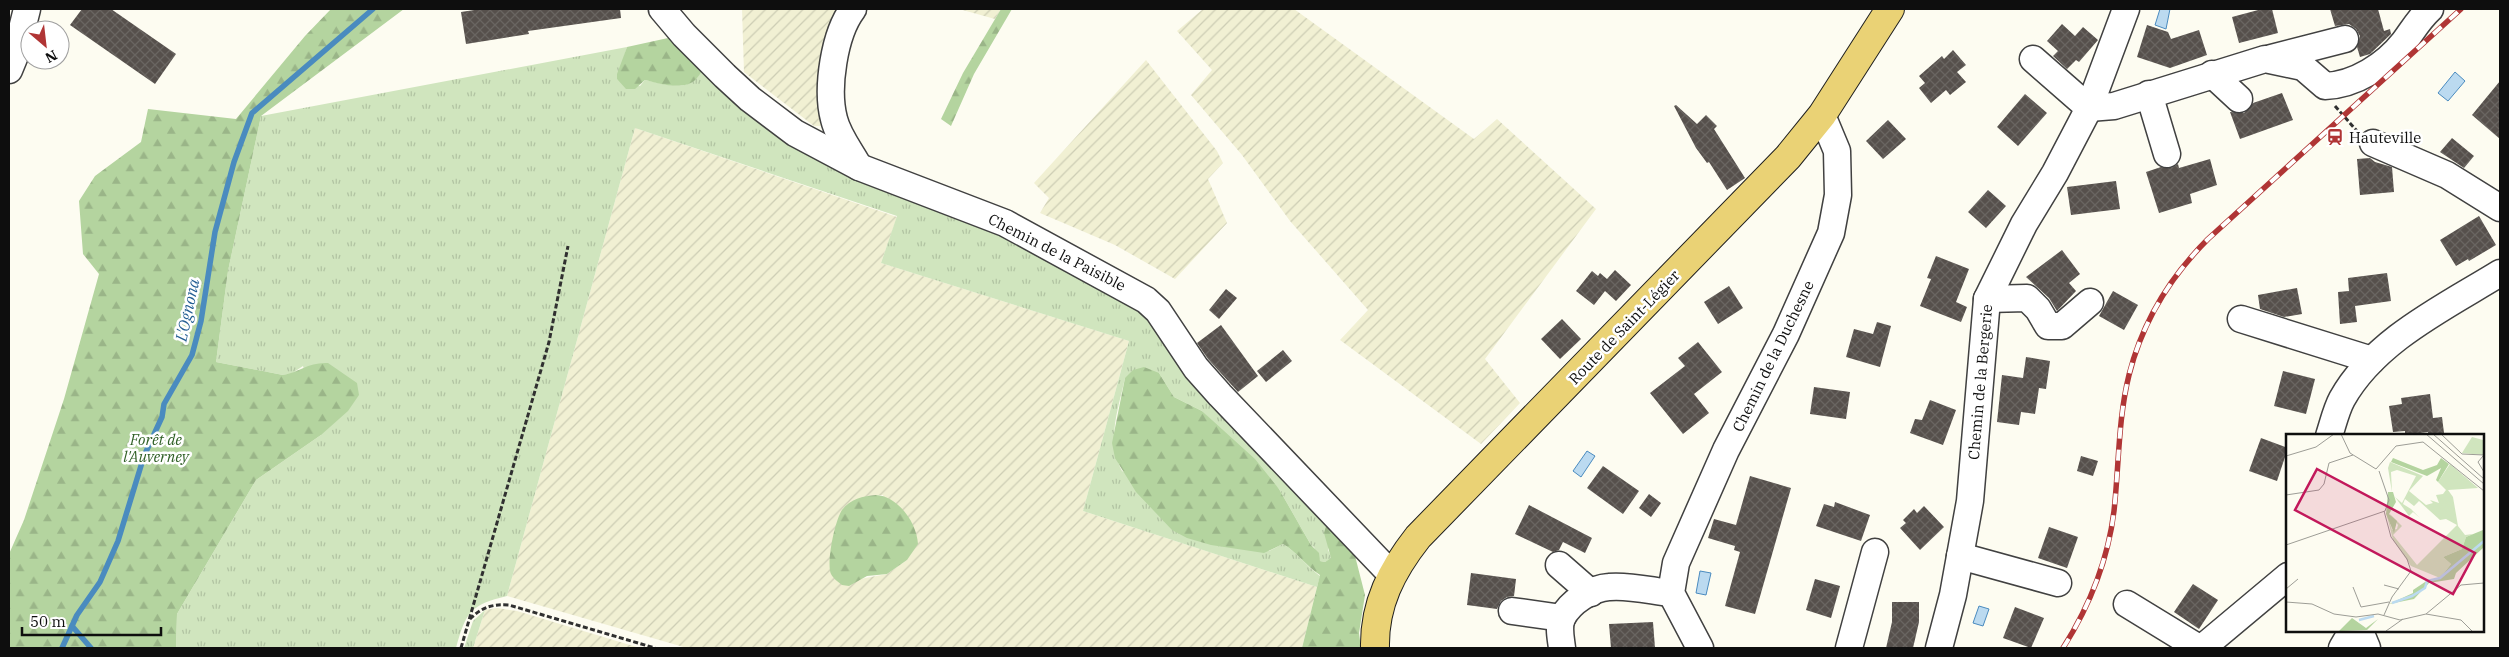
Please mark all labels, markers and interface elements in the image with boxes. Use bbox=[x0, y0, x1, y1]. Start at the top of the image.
north arrow bbox=[20, 20, 70, 70]
text: N bbox=[42, 46, 60, 67]
station icon: Hauteville bbox=[2325, 127, 2345, 147]
place label: Hauteville bbox=[2349, 128, 2421, 147]
street label: Chemin de la Paisible bbox=[985, 209, 1129, 295]
street label: Route de Saint-Légier bbox=[1564, 266, 1684, 388]
water label: L'Ognona bbox=[170, 277, 203, 344]
street label: Chemin de la Duchesne bbox=[1728, 277, 1818, 435]
street label: Chemin de la Bergerie bbox=[1964, 303, 1996, 461]
park label: Forêt de l'Auverney bbox=[123, 430, 190, 466]
inset map bbox=[2286, 434, 2484, 632]
scale bar bbox=[22, 604, 161, 636]
text: 50 m bbox=[30, 612, 66, 631]

